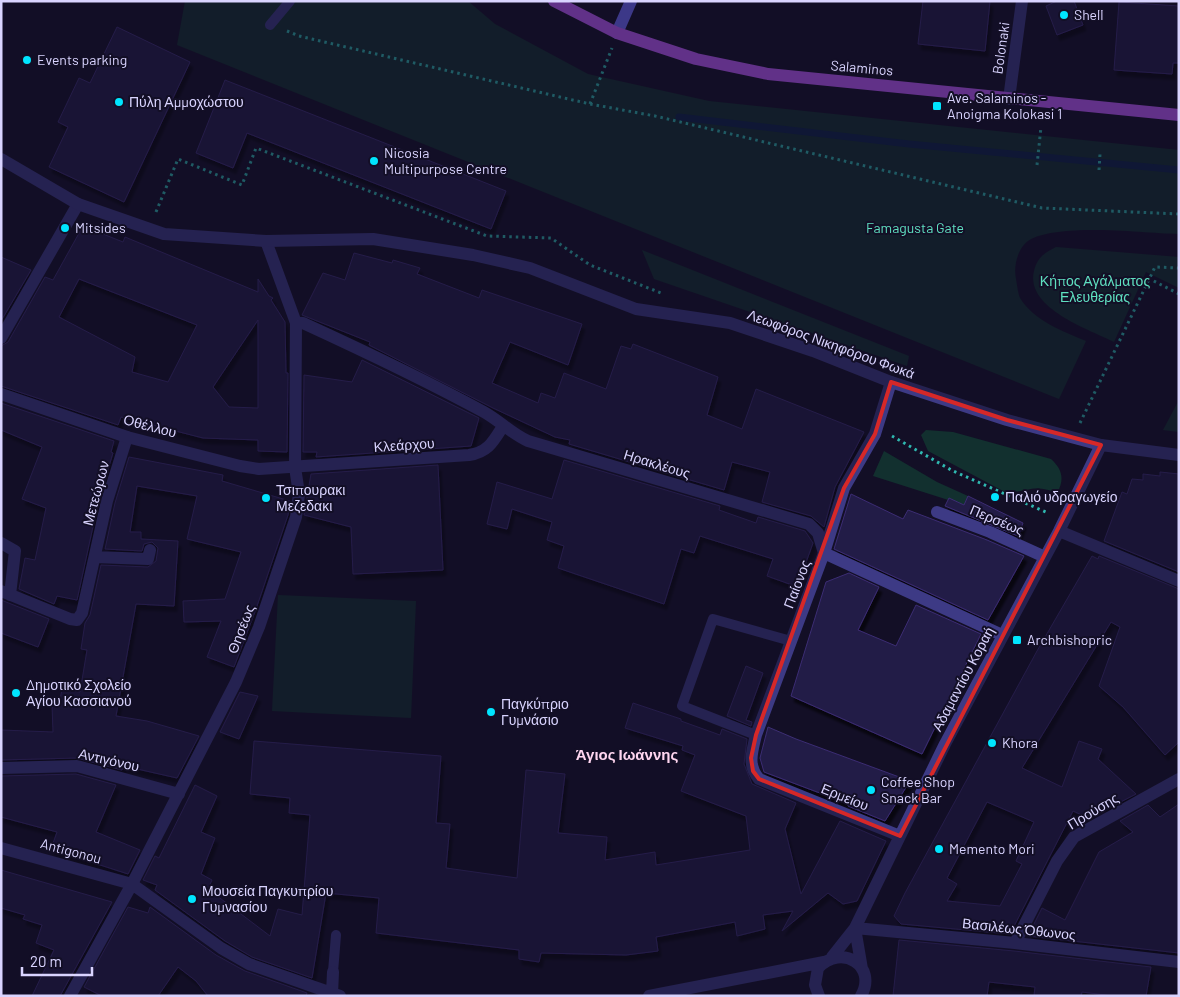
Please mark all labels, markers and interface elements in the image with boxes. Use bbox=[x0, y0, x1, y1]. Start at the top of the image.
place label: Shell bbox=[1074, 6, 1104, 23]
marker: Shell bbox=[1058, 9, 1070, 21]
street label: Bolonaki bbox=[988, 21, 1013, 75]
place label: Events parking bbox=[37, 51, 127, 68]
marker: Events parking bbox=[21, 54, 33, 66]
street label: Salaminos bbox=[830, 56, 894, 79]
place label: Ave. Salaminos - Anoigma Kolokasi 1 bbox=[947, 89, 1062, 122]
place label: Πύλη Αμμοχώστου bbox=[129, 93, 244, 110]
marker: Πύλη Αμμοχώστου bbox=[113, 96, 125, 108]
marker: Ave. Salaminos - Anoigma Kolokasi 1 bbox=[931, 100, 943, 112]
place label: Nicosia Multipurpose Centre bbox=[384, 144, 507, 177]
marker: Nicosia Multipurpose Centre bbox=[368, 155, 380, 167]
place label: Mitsides bbox=[75, 219, 126, 236]
park label: Famagusta Gate bbox=[866, 219, 964, 236]
marker: Mitsides bbox=[59, 222, 71, 234]
park label: Κήπος Αγάλματος Ελευθερίας bbox=[1040, 272, 1150, 305]
street label: Λεωφόρος Νικηφόρου Φωκά bbox=[745, 305, 917, 382]
street label: Οθέλλου bbox=[122, 410, 178, 441]
street label: Κλεάρχου bbox=[373, 434, 435, 455]
street label: Ηρακλέους bbox=[622, 445, 693, 482]
street label: Μετεώρων bbox=[79, 459, 112, 527]
place label: Τσιπουρακι Μεζεδακι bbox=[276, 481, 345, 514]
place label: Παλιό υδραγωγείο bbox=[1005, 488, 1118, 505]
marker: Παλιό υδραγωγείο bbox=[989, 491, 1001, 503]
marker: Τσιπουρακι Μεζεδακι bbox=[260, 492, 272, 504]
street label: Περσέως bbox=[968, 501, 1027, 539]
street label: Παίονος bbox=[780, 557, 814, 611]
street label: Θησέως bbox=[223, 602, 258, 656]
street label: Αδαμαντίου Κοραή bbox=[928, 624, 997, 734]
place label: Archbishopric bbox=[1027, 631, 1112, 648]
marker: Archbishopric bbox=[1011, 634, 1023, 646]
place label: Δημοτικό Σχολείο Αγίου Κασσιανού bbox=[26, 676, 132, 709]
marker: Δημοτικό Σχολείο Αγίου Κασσιανού bbox=[10, 687, 22, 699]
place label: Παγκύπριο Γυμνάσιο bbox=[501, 695, 569, 728]
marker: Παγκύπριο Γυμνάσιο bbox=[485, 706, 497, 718]
place label: Khora bbox=[1002, 734, 1038, 751]
marker: Khora bbox=[986, 737, 998, 749]
street label: Αντιγόνου bbox=[77, 744, 141, 775]
district label: Άγιος Ιωάννης bbox=[576, 745, 678, 763]
place label: Coffee Shop Snack Bar bbox=[881, 773, 955, 806]
street label: Ερμείου bbox=[819, 779, 871, 814]
marker: Coffee Shop Snack Bar bbox=[865, 784, 877, 796]
street label: Προύσης bbox=[1064, 789, 1122, 832]
street label: Antigonou bbox=[39, 834, 103, 867]
place label: Memento Mori bbox=[949, 840, 1035, 857]
marker: Memento Mori bbox=[933, 843, 945, 855]
place label: Μουσεία Παγκυπρίου Γυμνασίου bbox=[202, 882, 333, 915]
marker: Μουσεία Παγκυπρίου Γυμνασίου bbox=[186, 893, 198, 905]
street label: Βασιλέως Όθωνος bbox=[961, 914, 1077, 943]
scale bar bbox=[22, 944, 92, 976]
text: 20 m bbox=[30, 952, 62, 970]

